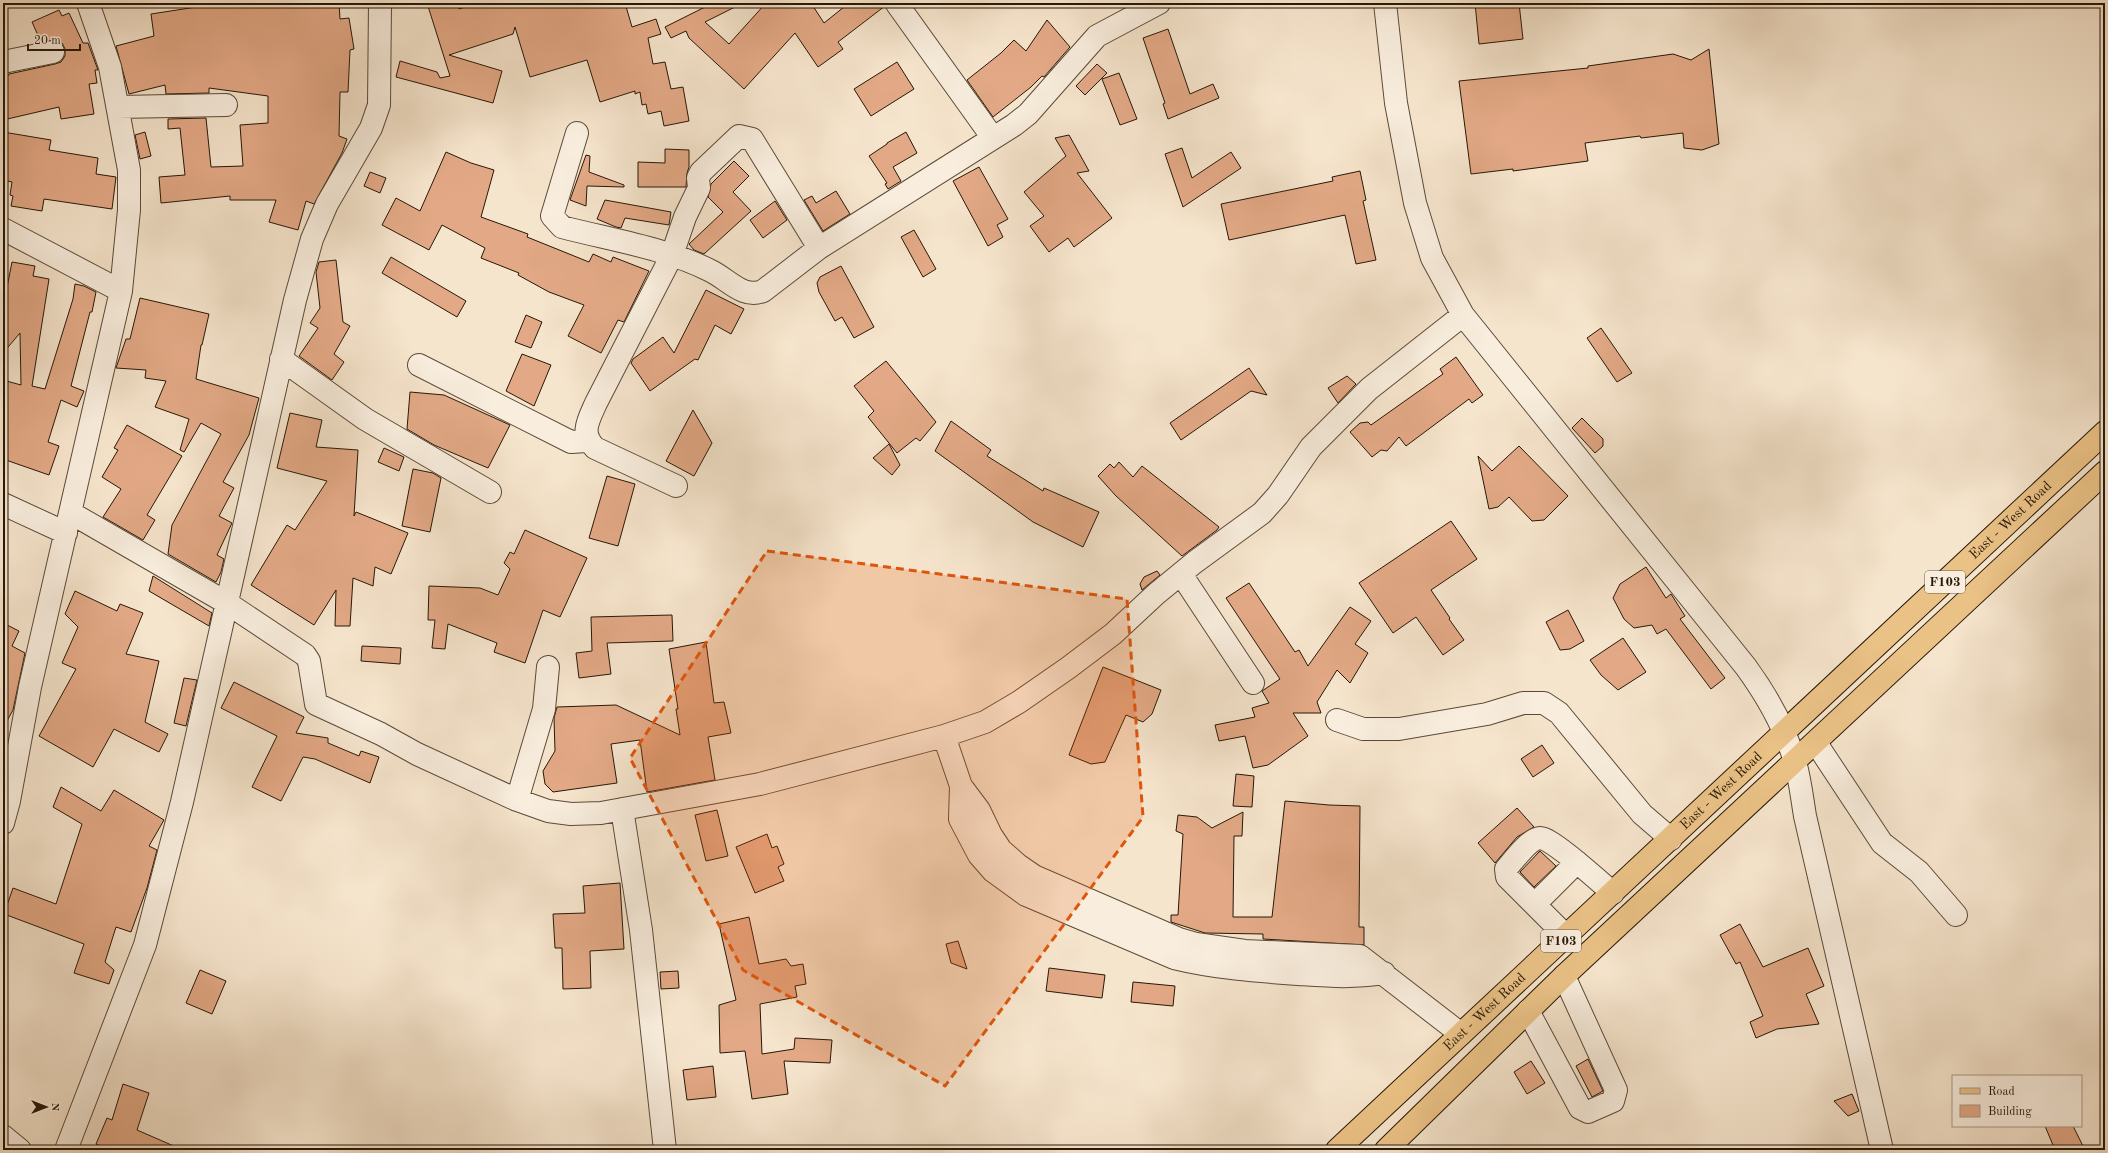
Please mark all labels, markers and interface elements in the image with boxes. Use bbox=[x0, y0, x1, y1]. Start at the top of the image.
scale bar bbox=[28, 26, 80, 52]
text: 20 m bbox=[34, 35, 61, 47]
street label: East - West Road bbox=[1967, 479, 2054, 562]
road number: F103 bbox=[1925, 571, 1965, 593]
street label: East - West Road bbox=[1677, 749, 1765, 832]
road number: F103 bbox=[1541, 930, 1581, 952]
street label: East - West Road bbox=[1441, 970, 1528, 1054]
legend bbox=[1952, 1075, 2082, 1127]
text: Road bbox=[1988, 1086, 2015, 1098]
north arrow bbox=[26, 1087, 66, 1127]
text: N bbox=[49, 1103, 60, 1112]
text: Building bbox=[1988, 1106, 2032, 1118]

